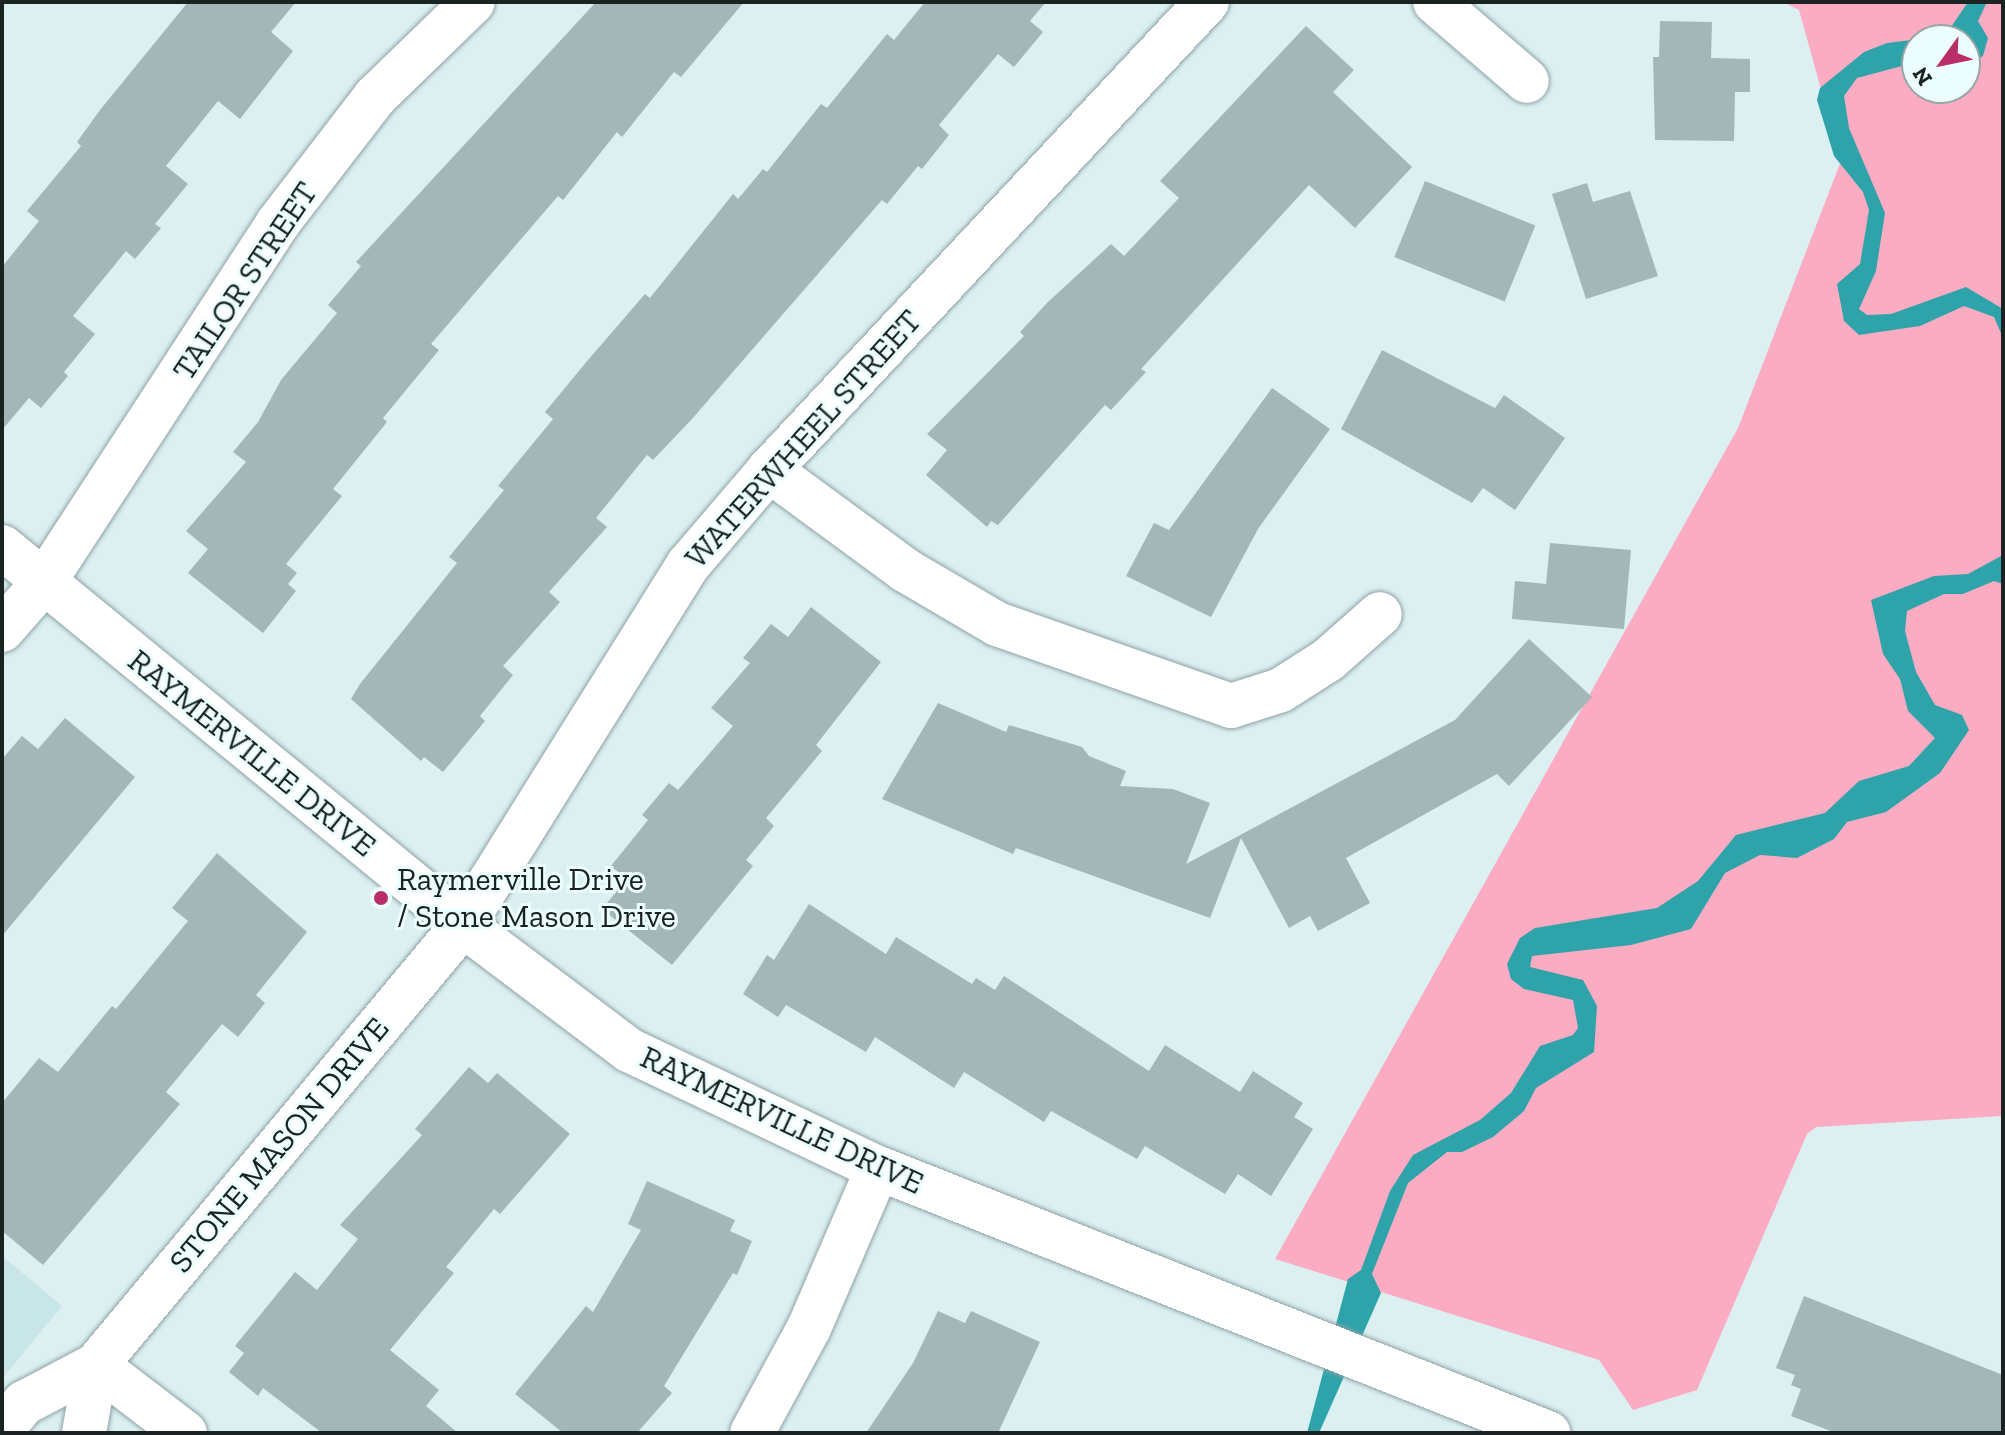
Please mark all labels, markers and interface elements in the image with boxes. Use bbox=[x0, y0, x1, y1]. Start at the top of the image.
north arrow bbox=[1901, 24, 1981, 104]
text: N bbox=[1906, 62, 1938, 91]
street label: TAILOR STREET bbox=[165, 175, 325, 387]
street label: WATERWHEEL STREET bbox=[677, 302, 929, 576]
street label: RAYMERVILLE DRIVE bbox=[120, 641, 384, 865]
place label: Raymerville Drive / Stone Mason Drive bbox=[397, 861, 676, 936]
marker: Raymerville Drive / Stone Mason Drive bbox=[372, 889, 390, 907]
street label: STONE MASON DRIVE bbox=[161, 1010, 397, 1280]
street label: RAYMERVILLE DRIVE bbox=[635, 1038, 929, 1202]

